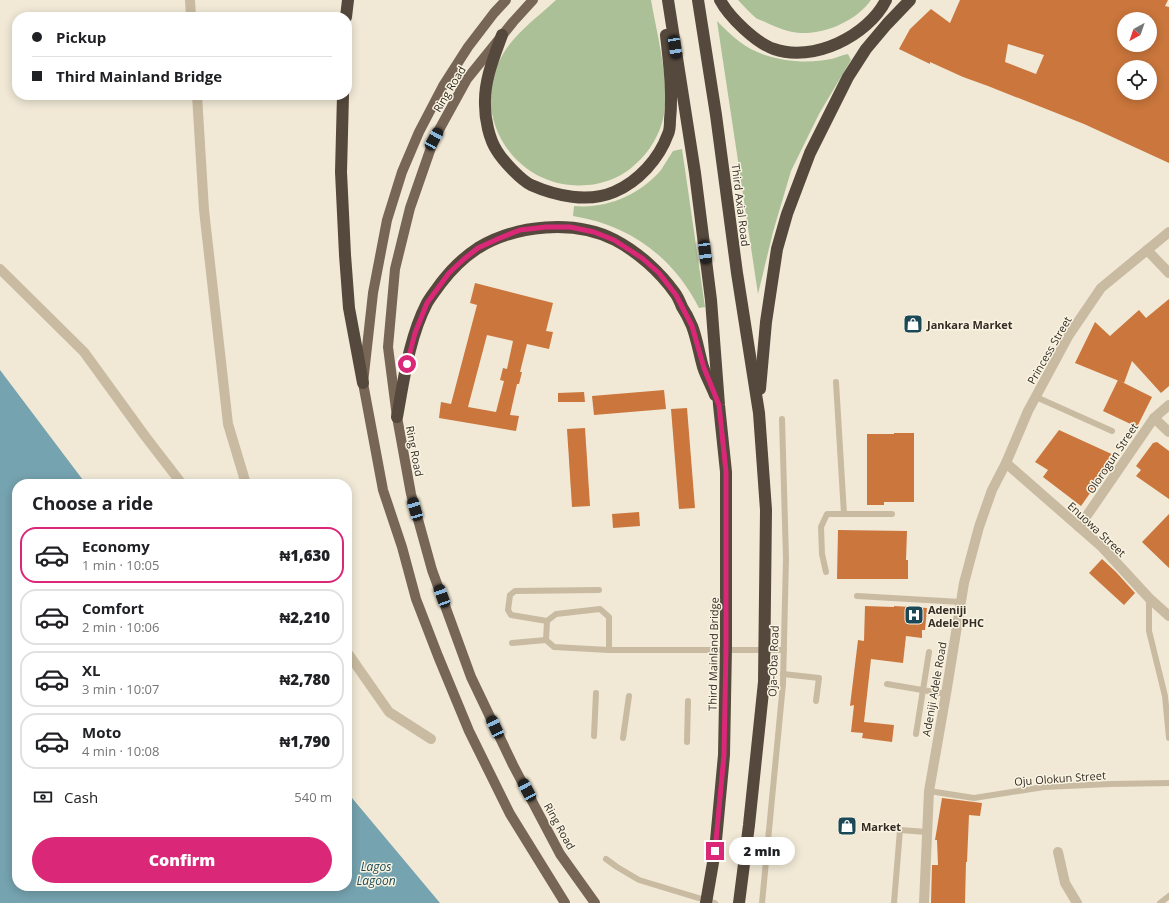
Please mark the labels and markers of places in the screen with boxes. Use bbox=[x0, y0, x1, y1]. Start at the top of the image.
shop icon: Jankara Market bbox=[902, 313, 924, 335]
place label: Jankara Market bbox=[926, 317, 1013, 332]
place label: Adeniji Adele PHC bbox=[928, 602, 984, 630]
hospital icon: Adeniji Adele PHC bbox=[903, 604, 925, 626]
shop icon: Market bbox=[836, 815, 858, 837]
place label: Market bbox=[861, 819, 901, 834]

